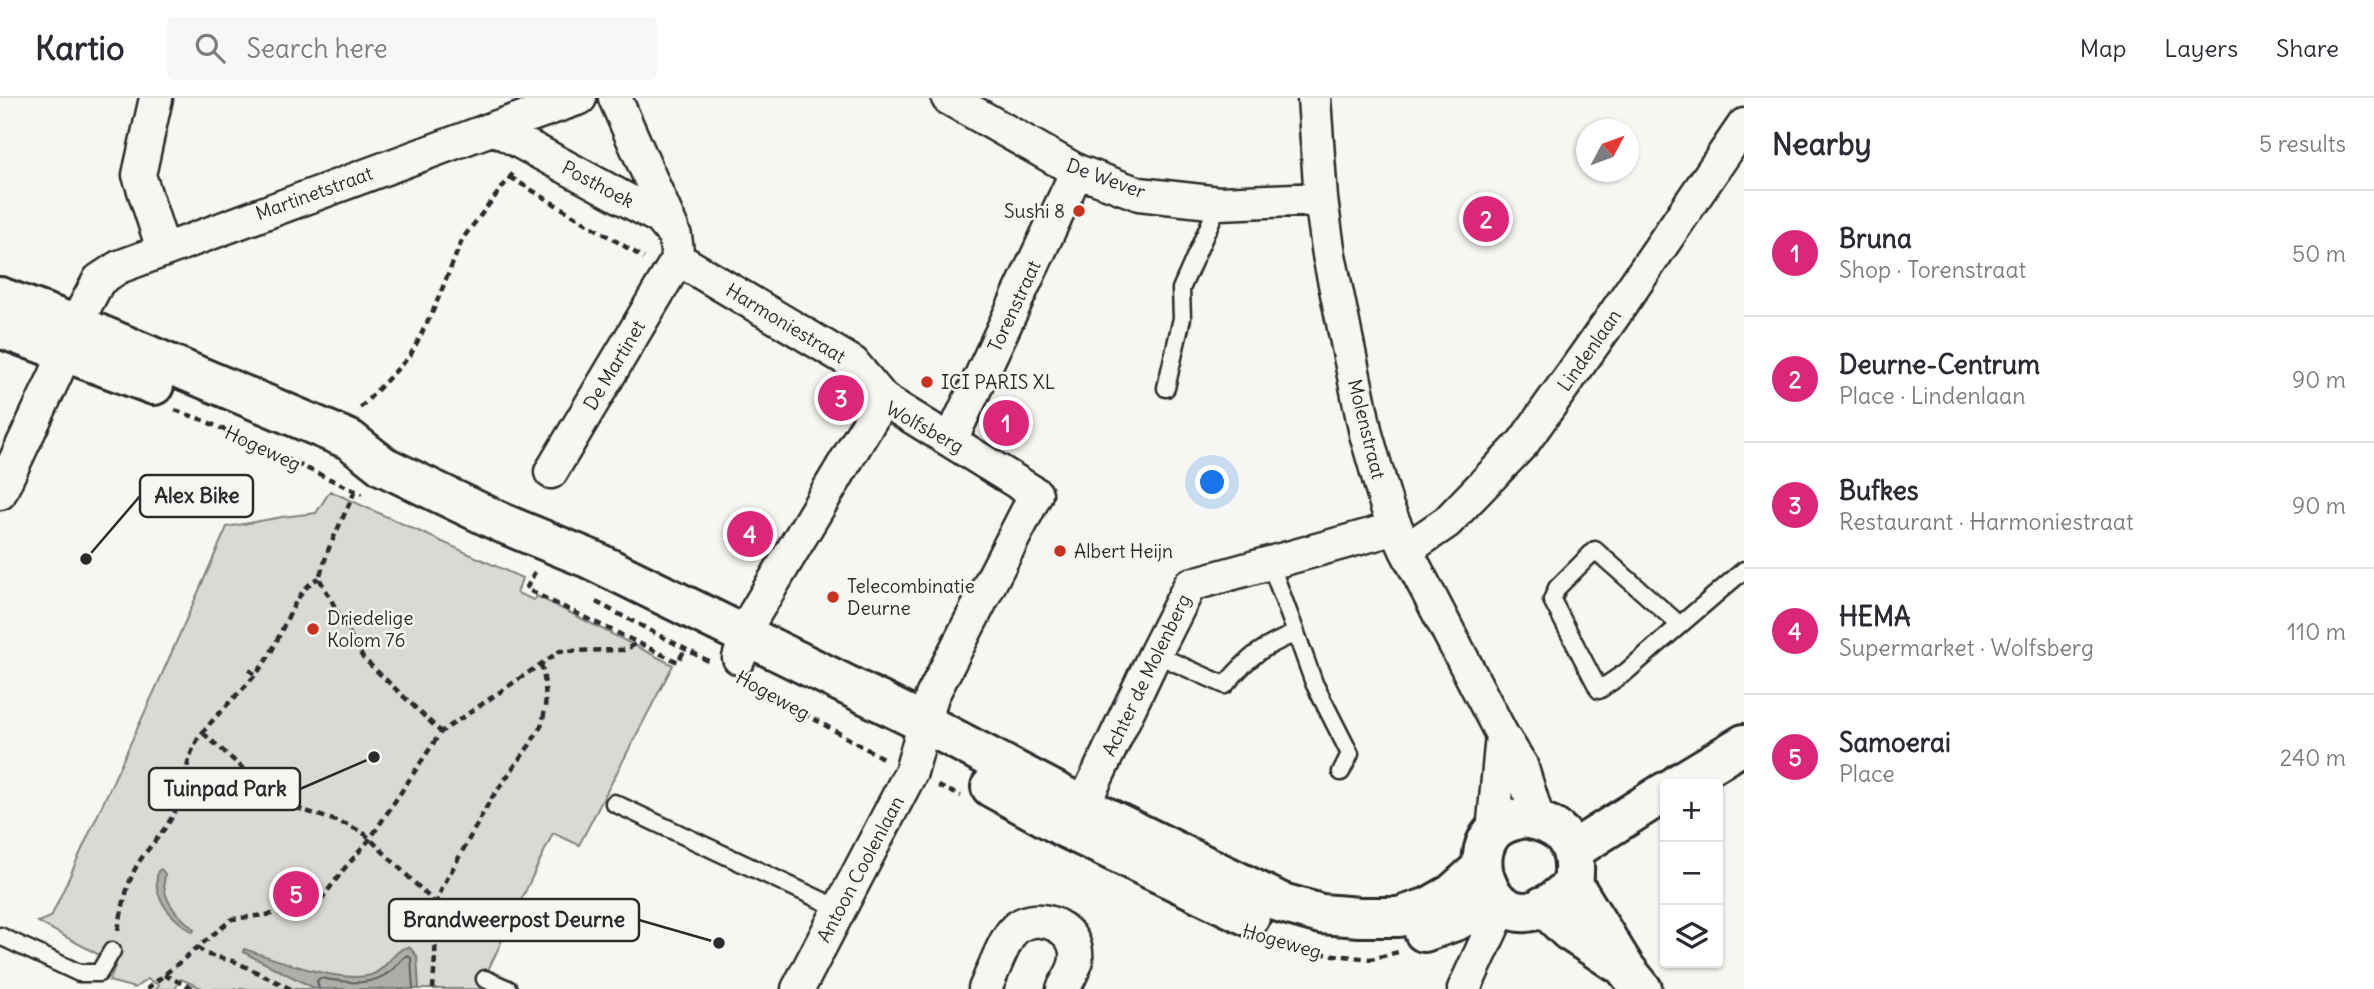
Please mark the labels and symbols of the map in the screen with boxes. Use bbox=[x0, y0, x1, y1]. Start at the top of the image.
north arrow bbox=[1576, 119, 1639, 182]
street label: De Wever bbox=[1063, 153, 1149, 203]
street label: Posthoek bbox=[558, 155, 638, 213]
street label: Martinetstraat bbox=[252, 161, 376, 225]
pin: 2 bbox=[1463, 193, 1509, 245]
place label: Sushi 8 bbox=[1004, 199, 1065, 223]
marker: Sushi 8 bbox=[1071, 203, 1087, 219]
street label: Torenstraat bbox=[982, 256, 1046, 356]
street label: Harmoniestraat bbox=[722, 278, 850, 368]
street label: Lindenlaan bbox=[1552, 304, 1626, 396]
street label: De Martinet bbox=[578, 316, 650, 414]
place label: ICI PARIS XL bbox=[941, 370, 1055, 394]
pin: 3 bbox=[818, 372, 864, 424]
marker: ICI PARIS XL bbox=[919, 374, 935, 390]
street label: Molenstraat bbox=[1343, 377, 1391, 481]
street label: Wolfsberg bbox=[882, 396, 968, 458]
pin: 1 bbox=[983, 397, 1029, 449]
street label: Hogeweg bbox=[221, 420, 305, 476]
your location bbox=[1195, 465, 1229, 499]
callout: Alex Bike bbox=[140, 475, 253, 517]
text: Alex Bike bbox=[154, 482, 240, 509]
pin: 4 bbox=[727, 508, 773, 560]
place label: Albert Heijn bbox=[1074, 539, 1173, 563]
marker: Albert Heijn bbox=[1052, 543, 1068, 559]
place label: Telecombinatie Deurne bbox=[847, 574, 975, 620]
marker: Telecombinatie Deurne bbox=[825, 589, 841, 605]
street label: Achter de Molenberg bbox=[1096, 590, 1196, 760]
place label: Driedelige Kolom 76 bbox=[327, 606, 413, 652]
marker: Driedelige Kolom 76 bbox=[305, 621, 321, 637]
street label: Hogeweg bbox=[732, 665, 814, 725]
callout: Tuinpad Park bbox=[149, 768, 300, 810]
text: Tuinpad Park bbox=[163, 775, 287, 802]
street label: Antoon Coolenlaan bbox=[811, 792, 909, 946]
pin: 5 bbox=[273, 868, 319, 920]
callout: Brandweerpost Deurne bbox=[389, 899, 639, 941]
text: Brandweerpost Deurne bbox=[403, 906, 625, 933]
street label: Hogeweg bbox=[1240, 918, 1324, 964]

